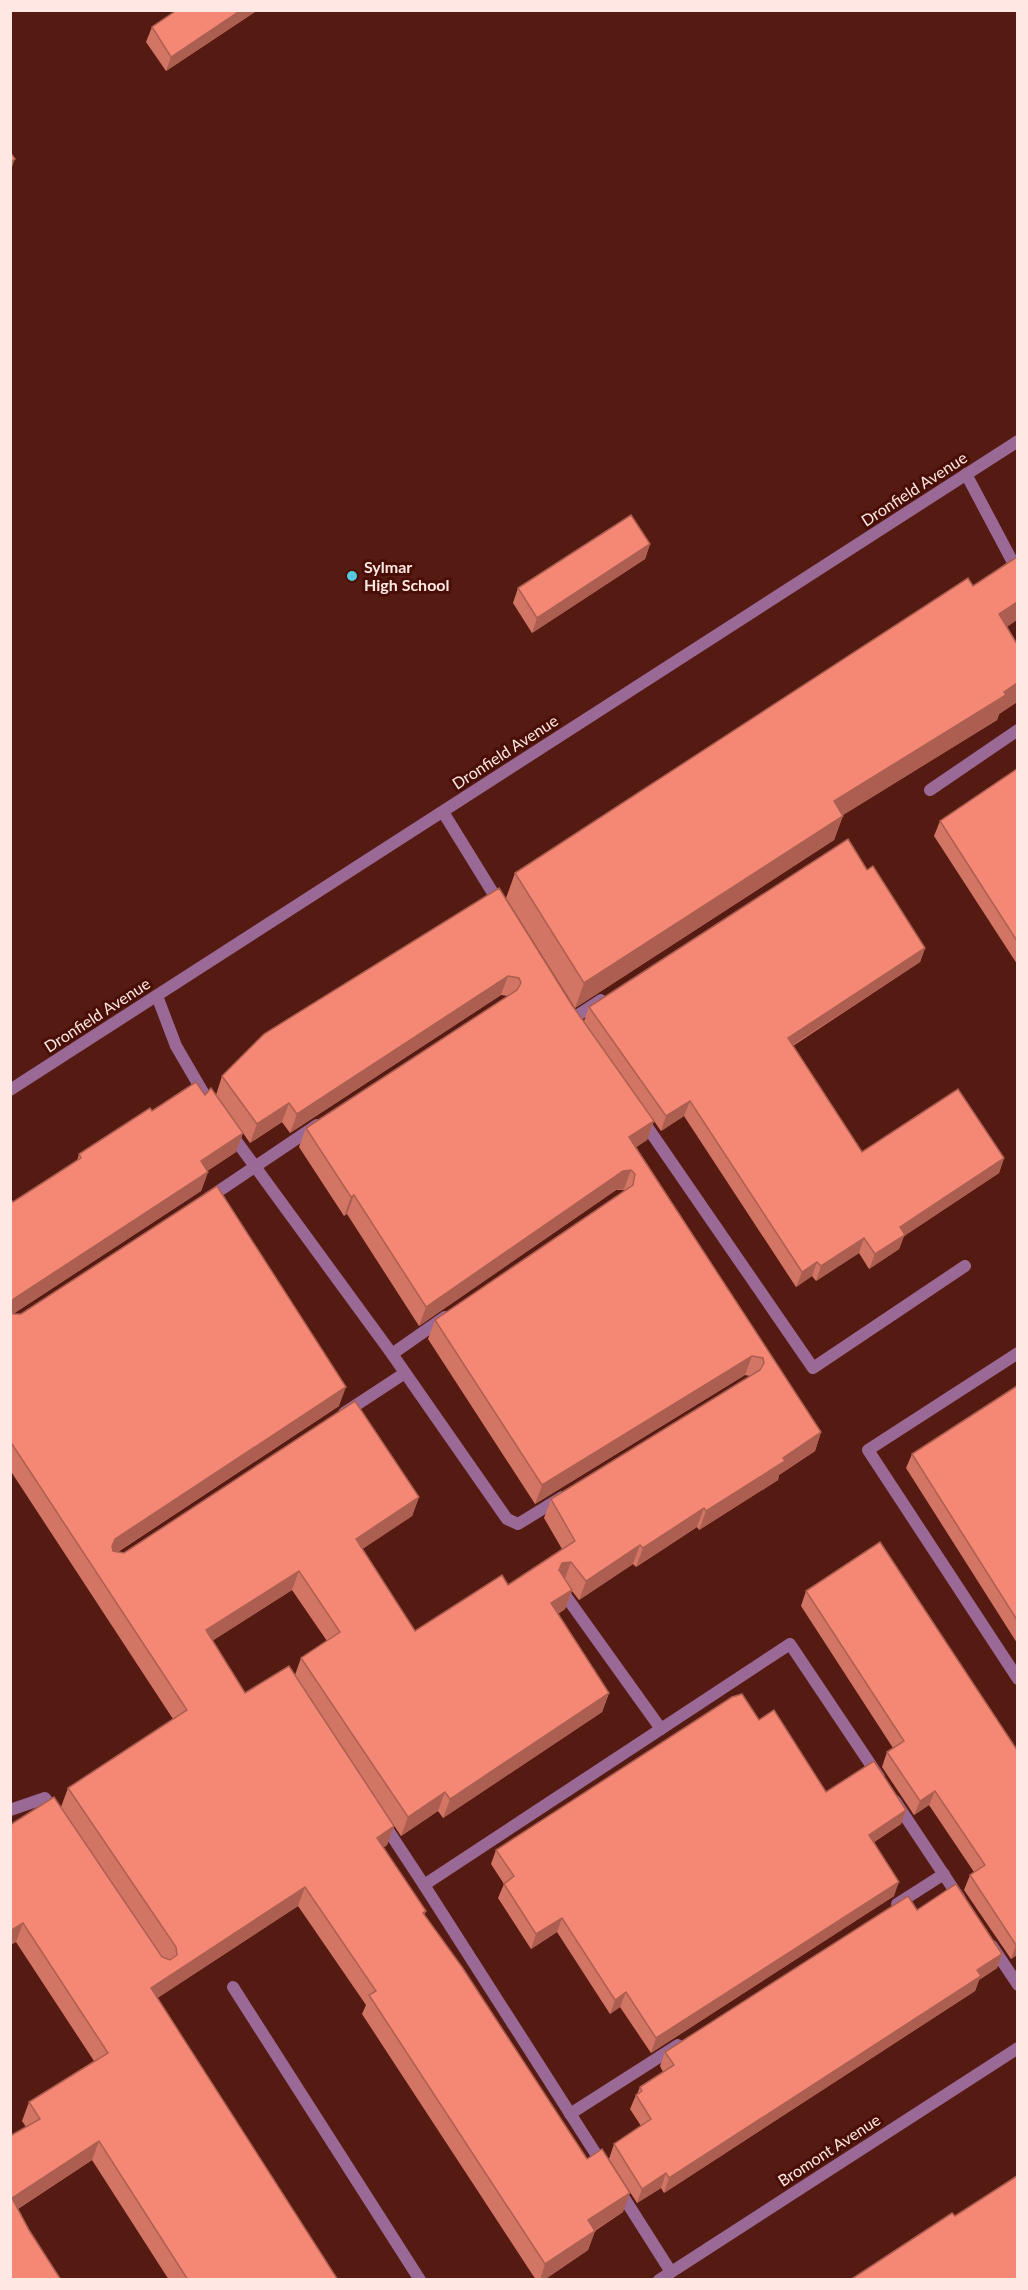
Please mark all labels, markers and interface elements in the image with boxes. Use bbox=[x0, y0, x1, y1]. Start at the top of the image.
street label: Dronfield Avenue bbox=[857, 447, 970, 530]
place label: Sylmar High School bbox=[364, 557, 450, 594]
marker: Sylmar High School bbox=[345, 569, 359, 583]
street label: Dronfield Avenue bbox=[448, 710, 561, 793]
street label: Dronfield Avenue bbox=[40, 973, 153, 1056]
street label: Bromont Avenue bbox=[774, 2109, 883, 2190]

